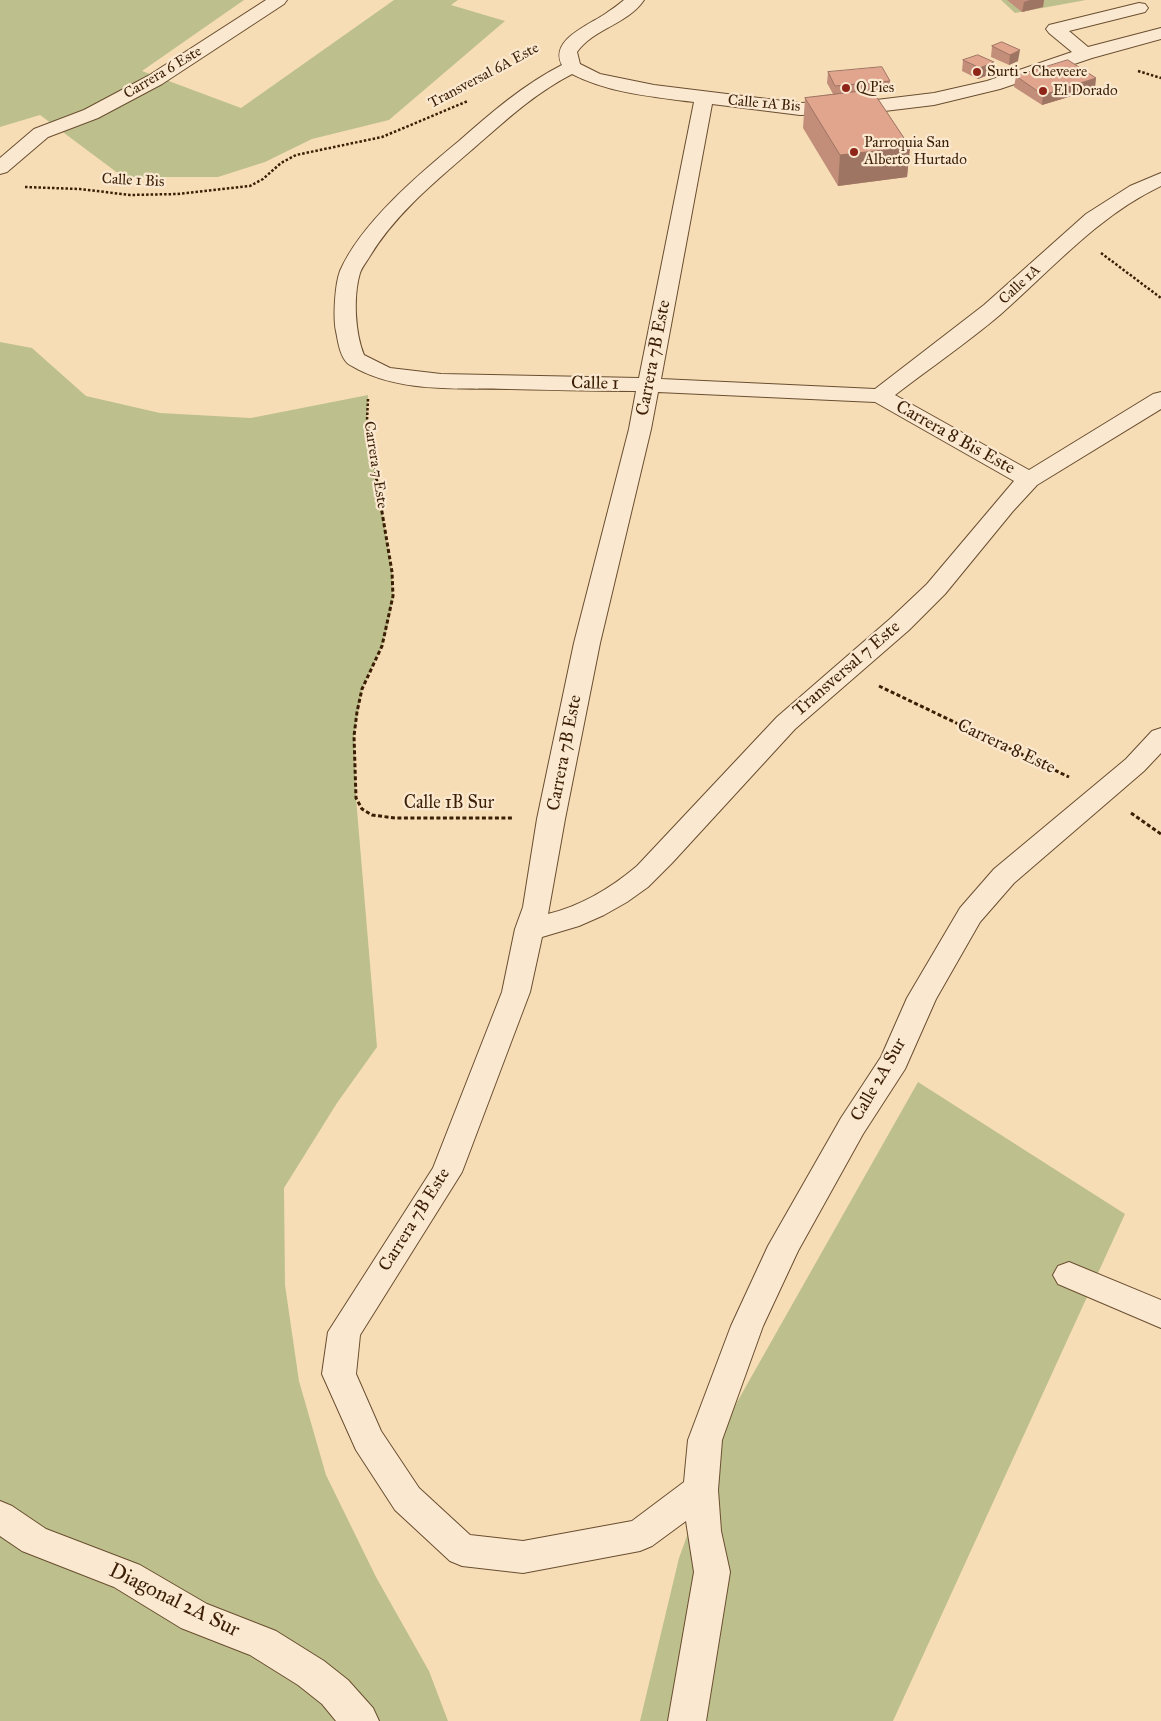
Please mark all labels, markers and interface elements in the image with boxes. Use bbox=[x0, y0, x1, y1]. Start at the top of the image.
street label: Transversal 6A Este bbox=[426, 39, 542, 113]
street label: Carrera 6 Este bbox=[121, 43, 205, 103]
place label: Surti - Cheveere bbox=[987, 63, 1087, 81]
marker: Surti - Cheveere bbox=[971, 66, 983, 78]
place label: Q Pies bbox=[856, 79, 894, 97]
marker: Q Pies bbox=[840, 82, 852, 94]
place label: El Dorado bbox=[1053, 82, 1118, 100]
marker: El Dorado bbox=[1037, 85, 1049, 97]
street label: Calle 1A Bis bbox=[727, 92, 801, 116]
place label: Parroquia San Alberto Hurtado bbox=[864, 134, 967, 169]
marker: Parroquia San Alberto Hurtado bbox=[848, 146, 860, 158]
street label: Calle 1 Bis bbox=[101, 170, 165, 192]
street label: Calle 1A bbox=[996, 261, 1044, 309]
street label: Carrera 7B Este bbox=[632, 298, 676, 418]
street label: Calle 1 bbox=[571, 373, 619, 395]
street label: Carrera 8 Bis Este bbox=[892, 396, 1018, 480]
street label: Carrera 7 Este bbox=[359, 420, 391, 510]
street label: Transversal 7 Este bbox=[789, 617, 905, 721]
street label: Carrera 7B Este bbox=[543, 693, 587, 813]
street label: Carrera 8 Este bbox=[954, 715, 1058, 779]
street label: Calle 1B Sur bbox=[404, 793, 494, 815]
street label: Calle 2A Sur bbox=[847, 1035, 911, 1125]
street label: Carrera 7B Este bbox=[375, 1164, 455, 1276]
street label: Diagonal 2A Sur bbox=[105, 1558, 243, 1644]

